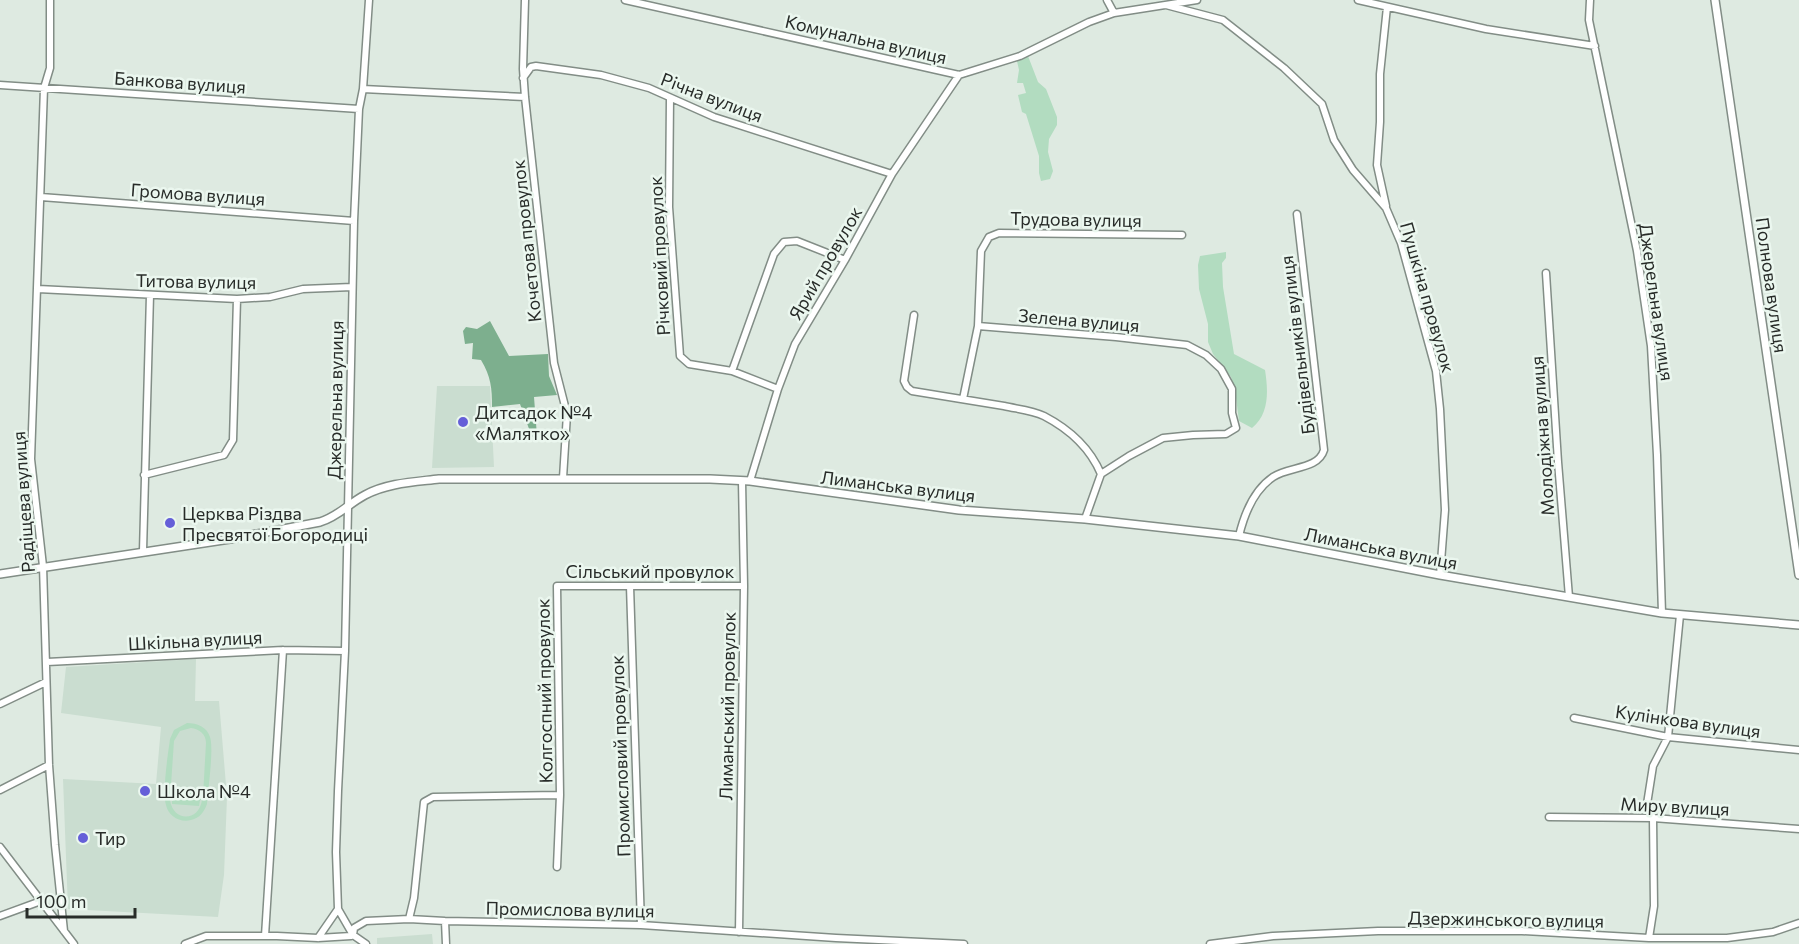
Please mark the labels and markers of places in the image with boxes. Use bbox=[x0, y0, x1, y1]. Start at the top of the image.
place label: Дитсадок №4 «Малятко» bbox=[475, 401, 592, 444]
marker: Дитсадок №4 «Малятко» bbox=[456, 415, 470, 429]
place label: Церква Різдва Пресвятої Богородиці bbox=[182, 502, 368, 545]
marker: Церква Різдва Пресвятої Богородиці bbox=[163, 516, 177, 530]
place label: Школа №4 bbox=[157, 780, 251, 802]
marker: Школа №4 bbox=[138, 784, 152, 798]
place label: Тир bbox=[95, 827, 126, 849]
marker: Тир bbox=[76, 831, 90, 845]

